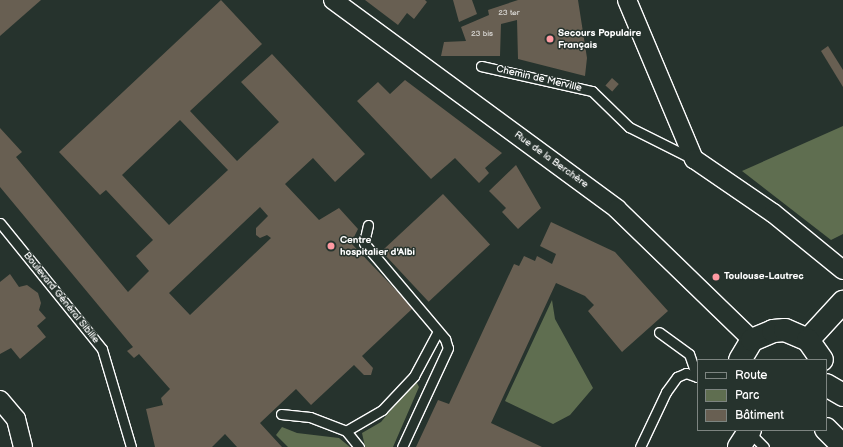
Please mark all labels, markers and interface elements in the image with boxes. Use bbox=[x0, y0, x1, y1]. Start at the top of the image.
house number: 23 ter bbox=[498, 8, 520, 18]
place label: Secours Populaire Français bbox=[558, 27, 641, 50]
house number: 23 bis bbox=[471, 29, 493, 39]
marker: Secours Populaire Français bbox=[545, 34, 555, 44]
street label: Chemin de Merville bbox=[495, 63, 583, 95]
street label: Rue de la Berchère bbox=[512, 129, 590, 191]
place label: Centre hospitalier d'Albi bbox=[340, 234, 415, 258]
marker: Centre hospitalier d'Albi bbox=[325, 240, 337, 252]
street label: Boulevard Général Sibille bbox=[20, 250, 102, 346]
place label: Toulouse-Lautrec bbox=[724, 271, 804, 283]
marker: Toulouse-Lautrec bbox=[711, 272, 721, 282]
legend bbox=[697, 359, 827, 431]
text: Route bbox=[735, 368, 767, 383]
text: Parc bbox=[735, 388, 759, 403]
text: Bâtiment bbox=[735, 408, 784, 423]

